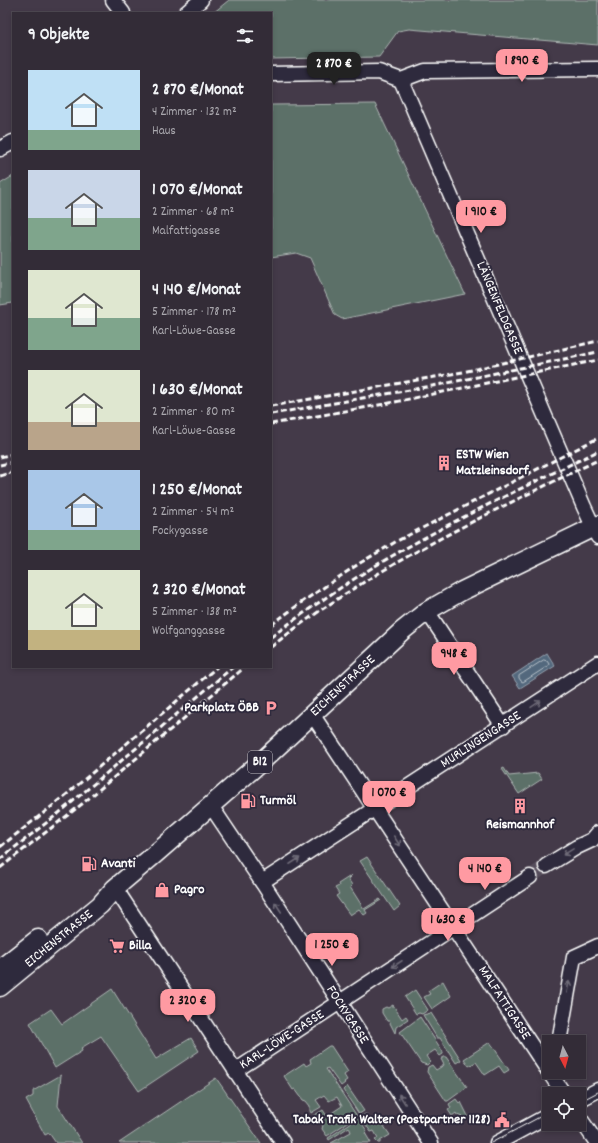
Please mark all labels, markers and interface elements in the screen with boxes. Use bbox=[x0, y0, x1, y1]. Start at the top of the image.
text: 9 Objekte bbox=[28, 24, 89, 48]
icon: filters bbox=[234, 25, 256, 47]
pin: 1 890 € bbox=[485, 49, 559, 83]
pin: 2 870 € bbox=[297, 52, 371, 86]
text: 1 890 € bbox=[505, 52, 539, 71]
text: 2 870 € bbox=[316, 55, 352, 74]
text: 2 870 €/Monat bbox=[152, 79, 244, 103]
icon: home bbox=[60, 86, 108, 134]
text: 4 Zimmer · 132 m² bbox=[152, 103, 237, 122]
text: Haus bbox=[152, 122, 176, 141]
text: 1 070 €/Monat bbox=[152, 179, 243, 203]
icon: home bbox=[60, 186, 108, 234]
pin: 1 910 € bbox=[444, 200, 518, 234]
text: 2 Zimmer · 68 m² bbox=[152, 203, 234, 222]
text: 1 910 € bbox=[465, 203, 497, 222]
text: Malfattigasse bbox=[152, 222, 220, 241]
street label: LÄNGENFELDGASSE bbox=[470, 258, 528, 358]
text: 4 140 €/Monat bbox=[152, 279, 241, 303]
icon: home bbox=[60, 286, 108, 334]
text: 5 Zimmer · 178 m² bbox=[152, 303, 236, 322]
text: Karl-Löwe-Gasse bbox=[152, 322, 235, 341]
text: 1 630 €/Monat bbox=[152, 379, 243, 403]
icon: home bbox=[60, 386, 108, 434]
text: 2 Zimmer · 80 m² bbox=[152, 403, 235, 422]
text: Karl-Löwe-Gasse bbox=[152, 422, 235, 441]
place label: ESTW Wien Matzleinsdorf bbox=[456, 445, 530, 481]
building icon: ESTW Wien Matzleinsdorf bbox=[435, 454, 453, 472]
text: 1 250 €/Monat bbox=[152, 479, 242, 503]
icon: home bbox=[60, 486, 108, 534]
text: 2 Zimmer · 54 m² bbox=[152, 503, 234, 522]
text: Fockygasse bbox=[152, 522, 208, 541]
text: 2 320 €/Monat bbox=[152, 579, 245, 603]
icon: home bbox=[60, 586, 108, 634]
text: 5 Zimmer · 138 m² bbox=[152, 603, 237, 622]
text: Wolfganggasse bbox=[152, 622, 225, 641]
pin: 948 € bbox=[426, 642, 482, 676]
text: 948 € bbox=[441, 645, 467, 664]
street label: EICHENSTRASSE bbox=[306, 650, 381, 722]
place label: Parkplatz ÖBB bbox=[184, 698, 259, 718]
parking icon: Parkplatz ÖBB bbox=[262, 699, 280, 717]
one-way arrow bbox=[530, 700, 541, 709]
street label: MURLINGENGASSE bbox=[437, 706, 526, 774]
road number: B12 bbox=[248, 751, 272, 773]
pin: 1 070 € bbox=[352, 781, 426, 815]
text: 1 070 € bbox=[371, 784, 407, 803]
place label: Turmöl bbox=[260, 791, 297, 811]
fuel station icon: Turmöl bbox=[239, 792, 257, 810]
building icon: Reismannhof bbox=[511, 797, 529, 815]
place label: Reismannhof bbox=[486, 815, 555, 835]
one-way arrow bbox=[393, 835, 401, 846]
one-way arrow bbox=[563, 848, 574, 856]
place label: Avanti bbox=[101, 854, 136, 874]
fuel station icon: Avanti bbox=[80, 855, 98, 873]
one-way arrow bbox=[289, 857, 300, 865]
pin: 4 140 € bbox=[448, 857, 522, 891]
text: 4 140 € bbox=[468, 860, 502, 879]
place label: Pagro bbox=[174, 880, 204, 900]
shop icon: Pagro bbox=[153, 881, 171, 899]
one-way arrow bbox=[274, 902, 282, 913]
street label: EICHENSTRASSE bbox=[20, 905, 98, 973]
pin: 1 630 € bbox=[411, 908, 485, 942]
text: 1 630 € bbox=[430, 911, 466, 930]
pin: 1 250 € bbox=[295, 933, 369, 967]
place label: Billa bbox=[129, 936, 153, 956]
text: 1 250 € bbox=[315, 936, 349, 955]
supermarket icon: Billa bbox=[108, 937, 126, 955]
one-way arrow bbox=[392, 959, 403, 968]
street label: MALFATTIGASSE bbox=[473, 962, 536, 1044]
one-way arrow bbox=[565, 981, 573, 994]
street label: FOCKYGASSE bbox=[321, 982, 374, 1049]
pin: 2 320 € bbox=[151, 989, 225, 1023]
text: 2 320 € bbox=[169, 992, 207, 1011]
street label: KARL-LÖWE-GASSE bbox=[236, 1005, 329, 1075]
north arrow bbox=[542, 1035, 586, 1079]
map controls bbox=[542, 1035, 586, 1131]
button: locate bbox=[542, 1087, 586, 1131]
one-way arrow bbox=[398, 1094, 406, 1105]
place label: Tabak Trafik Walter (Postpartner 1128) bbox=[293, 1110, 490, 1130]
public building icon: Tabak Trafik Walter (Postpartner 1128) bbox=[493, 1111, 511, 1129]

